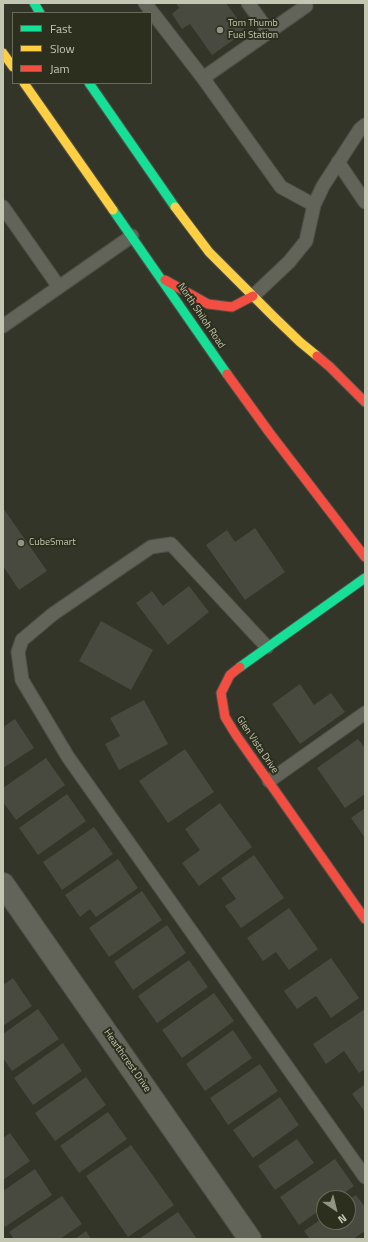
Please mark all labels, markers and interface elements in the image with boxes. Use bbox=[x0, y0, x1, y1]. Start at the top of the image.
legend bbox=[12, 12, 152, 84]
place label: Tom Thumb Fuel Station bbox=[228, 18, 278, 42]
text: Fast bbox=[50, 19, 72, 38]
marker: Tom Thumb Fuel Station bbox=[215, 25, 225, 35]
text: Slow bbox=[50, 39, 75, 58]
text: Jam bbox=[50, 59, 70, 78]
street label: North Shiloh Road bbox=[175, 281, 227, 351]
place label: CubeSmart bbox=[29, 537, 76, 549]
marker: CubeSmart bbox=[16, 538, 26, 548]
street label: Glen Vista Drive bbox=[233, 714, 281, 776]
street label: Hearthcrest Drive bbox=[101, 1027, 153, 1095]
north arrow bbox=[316, 1190, 356, 1230]
text: N bbox=[335, 1210, 350, 1228]

